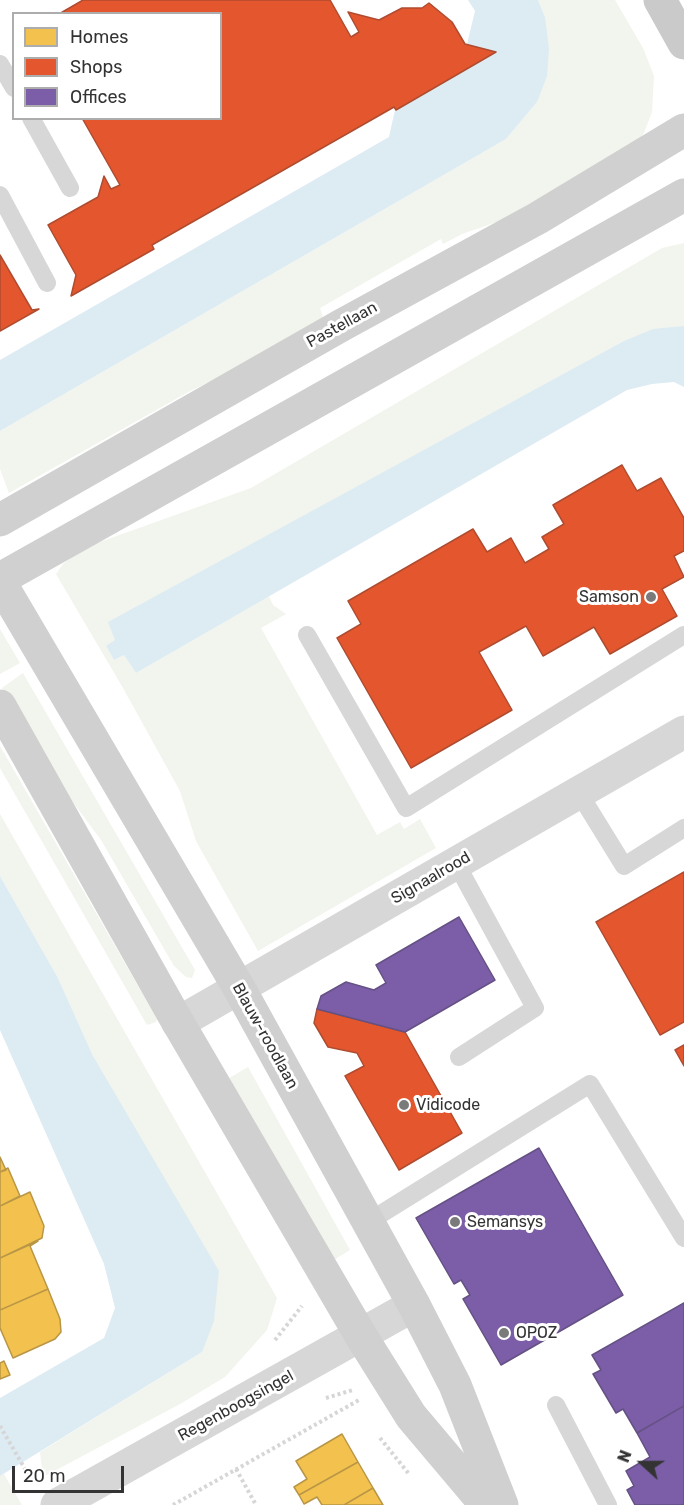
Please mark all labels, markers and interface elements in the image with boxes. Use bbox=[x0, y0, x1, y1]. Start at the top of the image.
legend bbox=[12, 12, 222, 120]
text: Homes bbox=[70, 26, 128, 48]
text: Shops bbox=[70, 56, 122, 78]
text: Offices bbox=[70, 86, 127, 108]
street label: Pastellaan bbox=[303, 298, 381, 352]
place label: Samson bbox=[579, 587, 639, 607]
marker: Samson bbox=[644, 590, 658, 604]
street label: Signaalrood bbox=[388, 848, 474, 908]
street label: Blauw-roodlaan bbox=[228, 980, 302, 1092]
place label: Vidicode bbox=[416, 1095, 480, 1115]
marker: Vidicode bbox=[397, 1098, 411, 1112]
place label: Semansys bbox=[467, 1212, 543, 1232]
marker: Semansys bbox=[448, 1215, 462, 1229]
place label: OPOZ bbox=[516, 1323, 557, 1343]
marker: OPOZ bbox=[497, 1326, 511, 1340]
street label: Regenboogsingel bbox=[175, 1366, 297, 1446]
north arrow bbox=[612, 1433, 672, 1493]
text: N bbox=[614, 1448, 636, 1465]
scale bar bbox=[15, 1454, 128, 1492]
text: 20 m bbox=[23, 1465, 65, 1487]

